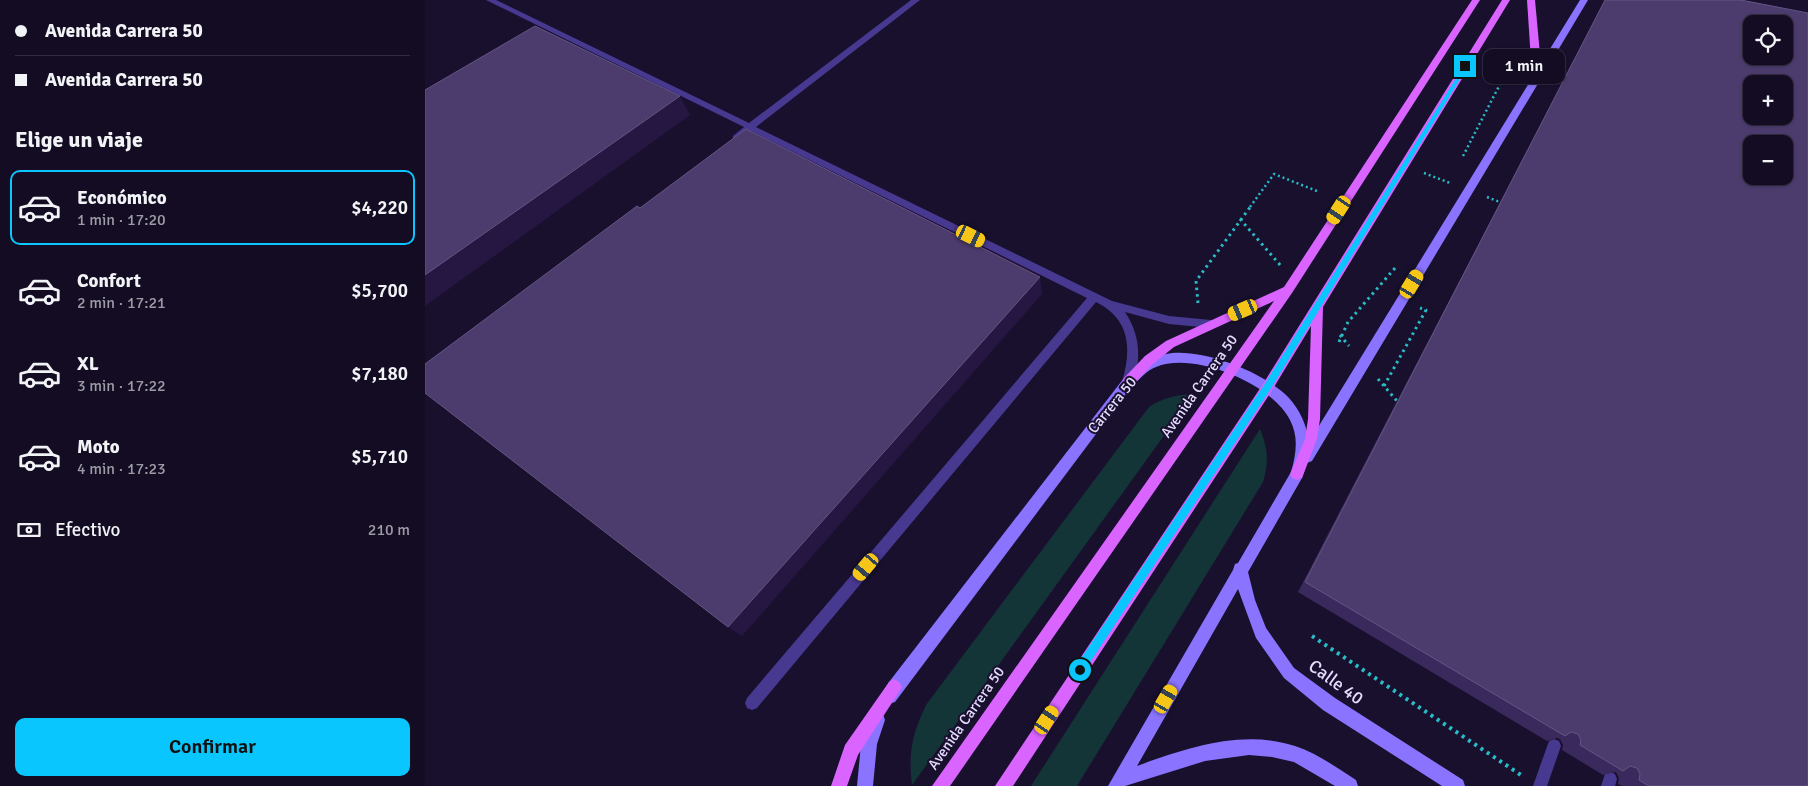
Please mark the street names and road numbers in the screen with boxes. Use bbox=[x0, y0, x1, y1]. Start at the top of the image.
street label: Avenida Carrera 50 bbox=[1157, 331, 1241, 441]
street label: Carrera 50 bbox=[1084, 373, 1140, 437]
street label: Calle 40 bbox=[1304, 655, 1368, 709]
street label: Avenida Carrera 50 bbox=[924, 663, 1008, 773]

